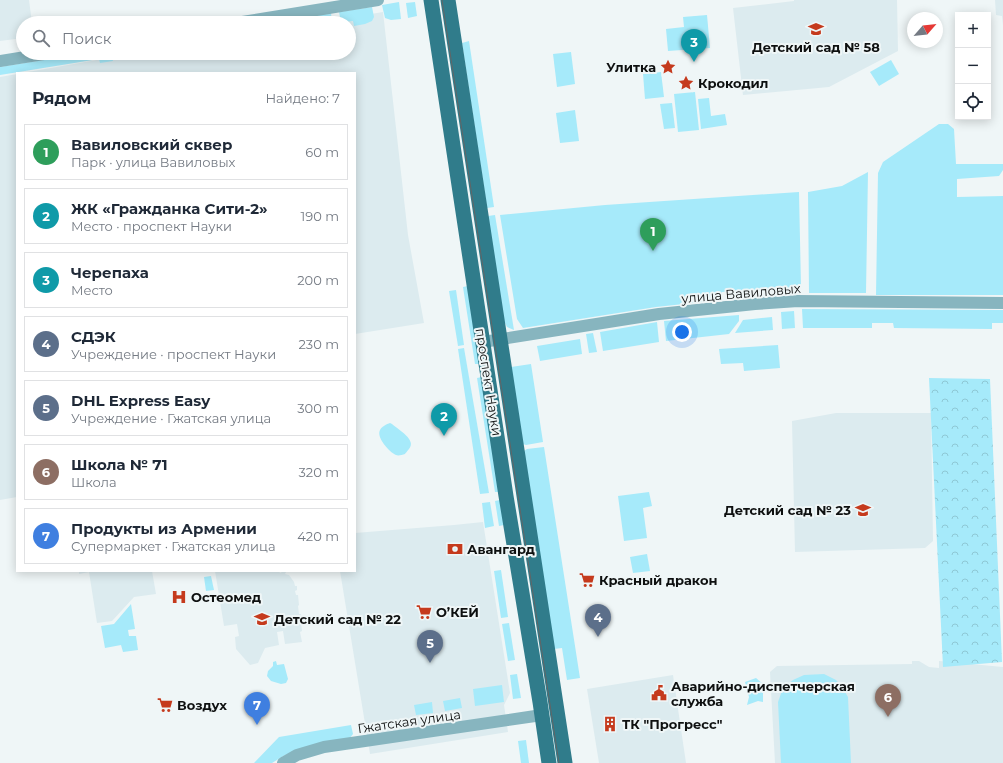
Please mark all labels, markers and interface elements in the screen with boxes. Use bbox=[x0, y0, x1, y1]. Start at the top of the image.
north arrow bbox=[907, 12, 943, 48]
map controls bbox=[955, 12, 991, 120]
button: + bbox=[955, 12, 991, 48]
search box bbox=[16, 16, 356, 60]
school or university icon: Детский сад № 58 bbox=[807, 20, 825, 38]
icon: search bbox=[30, 27, 52, 49]
text: Поиск bbox=[62, 29, 111, 48]
pin: 3 bbox=[681, 29, 707, 62]
place label: Детский сад № 58 bbox=[752, 39, 880, 55]
button: − bbox=[955, 48, 991, 84]
place icon: Улитка bbox=[659, 58, 677, 76]
place label: Улитка bbox=[606, 59, 656, 75]
place icon: Крокодил bbox=[677, 74, 695, 92]
place label: Крокодил bbox=[698, 75, 769, 91]
button: locate bbox=[955, 84, 991, 120]
text: Рядом bbox=[32, 88, 91, 108]
text: Найдено: 7 bbox=[265, 90, 340, 106]
text: Вавиловский сквер bbox=[71, 135, 232, 154]
text: 1 bbox=[43, 144, 49, 160]
text: 60 m bbox=[305, 144, 339, 160]
text: Парк · улица Вавиловых bbox=[71, 154, 235, 170]
text: ЖК «Гражданка Сити-2» bbox=[71, 199, 268, 218]
text: 2 bbox=[42, 208, 50, 224]
text: 190 m bbox=[301, 208, 339, 224]
text: Место · проспект Науки bbox=[71, 218, 232, 234]
pin: 1 bbox=[640, 218, 666, 251]
text: Черепаха bbox=[71, 263, 149, 282]
text: 3 bbox=[42, 272, 50, 288]
text: 200 m bbox=[297, 272, 339, 288]
street label: улица Вавиловых bbox=[680, 280, 801, 306]
text: Место bbox=[71, 282, 113, 298]
your location bbox=[672, 322, 692, 342]
text: СДЭК bbox=[71, 327, 116, 346]
street label: проспект Науки bbox=[473, 327, 505, 437]
text: 4 bbox=[42, 336, 50, 352]
text: 230 m bbox=[298, 336, 339, 352]
text: Учреждение · проспект Науки bbox=[71, 346, 276, 362]
text: DHL Express Easy bbox=[71, 391, 210, 410]
text: 5 bbox=[42, 400, 50, 416]
text: 300 m bbox=[297, 400, 339, 416]
pin: 2 bbox=[431, 403, 457, 436]
text: Учреждение · Гжатская улица bbox=[71, 410, 271, 426]
text: Школа № 71 bbox=[71, 455, 168, 474]
text: 6 bbox=[42, 464, 50, 480]
text: 320 m bbox=[299, 464, 339, 480]
text: Школа bbox=[71, 474, 117, 490]
school or university icon: Детский сад № 23 bbox=[854, 501, 872, 519]
place label: Детский сад № 23 bbox=[724, 502, 851, 518]
text: Продукты из Армении bbox=[71, 519, 257, 538]
text: 7 bbox=[42, 528, 50, 544]
text: 420 m bbox=[297, 528, 339, 544]
text: Супермаркет · Гжатская улица bbox=[71, 538, 275, 554]
bank icon: Авангард bbox=[446, 540, 464, 558]
place label: Авангард bbox=[467, 541, 535, 557]
supermarket icon: Красный дракон bbox=[578, 571, 596, 589]
place label: Красный дракон bbox=[599, 572, 718, 588]
hospital icon: Остеомед bbox=[170, 588, 188, 606]
place label: Остеомед bbox=[191, 589, 261, 605]
supermarket icon: О’КЕЙ bbox=[415, 603, 433, 621]
place label: О’КЕЙ bbox=[436, 604, 479, 620]
pin: 4 bbox=[585, 604, 611, 637]
school or university icon: Детский сад № 22 bbox=[253, 610, 271, 628]
place label: Детский сад № 22 bbox=[274, 611, 401, 627]
pin: 5 bbox=[417, 630, 443, 663]
place label: Аварийно-диспетчерская служба bbox=[671, 678, 855, 709]
public building icon: Аварийно-диспетчерская служба bbox=[650, 684, 668, 702]
pin: 6 bbox=[875, 684, 901, 717]
pin: 7 bbox=[244, 692, 270, 725]
supermarket icon: Воздух bbox=[156, 696, 174, 714]
place label: Воздух bbox=[177, 697, 227, 713]
street label: Гжатская улица bbox=[356, 706, 462, 736]
building icon: ТК "Прогресс" bbox=[601, 715, 619, 733]
place label: ТК "Прогресс" bbox=[622, 716, 723, 732]

